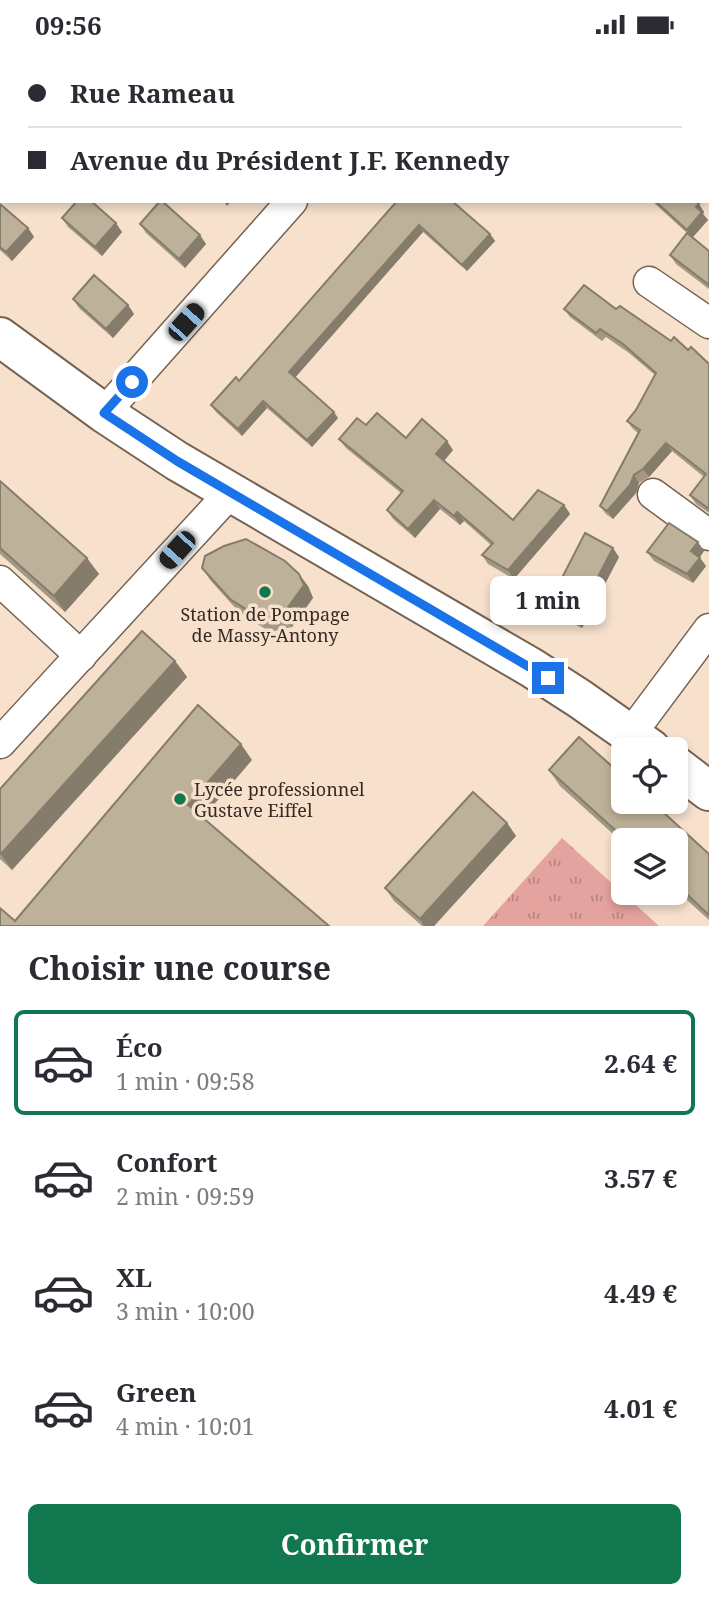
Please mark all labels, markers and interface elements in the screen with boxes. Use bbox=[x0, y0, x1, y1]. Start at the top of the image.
text: 09:56 bbox=[35, 7, 102, 43]
text: Rue Rameau bbox=[70, 75, 235, 111]
text: Avenue du Président J.F. Kennedy bbox=[70, 142, 509, 178]
car bbox=[165, 299, 208, 345]
route start bbox=[116, 366, 148, 398]
car bbox=[156, 527, 199, 573]
callout: 1 min bbox=[490, 577, 606, 625]
marker: Station de Pompage de Massy-Antony bbox=[257, 584, 273, 600]
text: 1 min bbox=[515, 584, 581, 616]
place label: Station de Pompage de Massy-Antony bbox=[180, 602, 350, 647]
route end bbox=[532, 662, 564, 694]
map controls bbox=[611, 737, 688, 905]
button: locate bbox=[611, 737, 688, 814]
place label: Lycée professionnel Gustave Eiffel bbox=[194, 777, 365, 822]
marker: Lycée professionnel Gustave Eiffel bbox=[172, 791, 188, 807]
button: layers bbox=[611, 828, 688, 905]
text: Choisir une course bbox=[28, 946, 331, 989]
text: Éco bbox=[116, 1029, 163, 1065]
icon: car bbox=[32, 1031, 95, 1094]
text: 2.64 € bbox=[604, 1045, 677, 1081]
text: 1 min · 09:58 bbox=[116, 1065, 254, 1097]
text: Confort bbox=[116, 1144, 217, 1180]
icon: car bbox=[32, 1146, 95, 1209]
text: 3.57 € bbox=[604, 1160, 677, 1196]
text: 2 min · 09:59 bbox=[116, 1180, 254, 1212]
text: XL bbox=[116, 1259, 152, 1295]
icon: car bbox=[32, 1261, 95, 1324]
text: 4.49 € bbox=[604, 1275, 677, 1311]
text: 3 min · 10:00 bbox=[116, 1295, 254, 1327]
text: Green bbox=[116, 1374, 197, 1410]
icon: car bbox=[32, 1376, 95, 1439]
text: 4.01 € bbox=[604, 1390, 677, 1426]
text: 4 min · 10:01 bbox=[116, 1410, 254, 1442]
button: Confirmer bbox=[28, 1504, 681, 1584]

